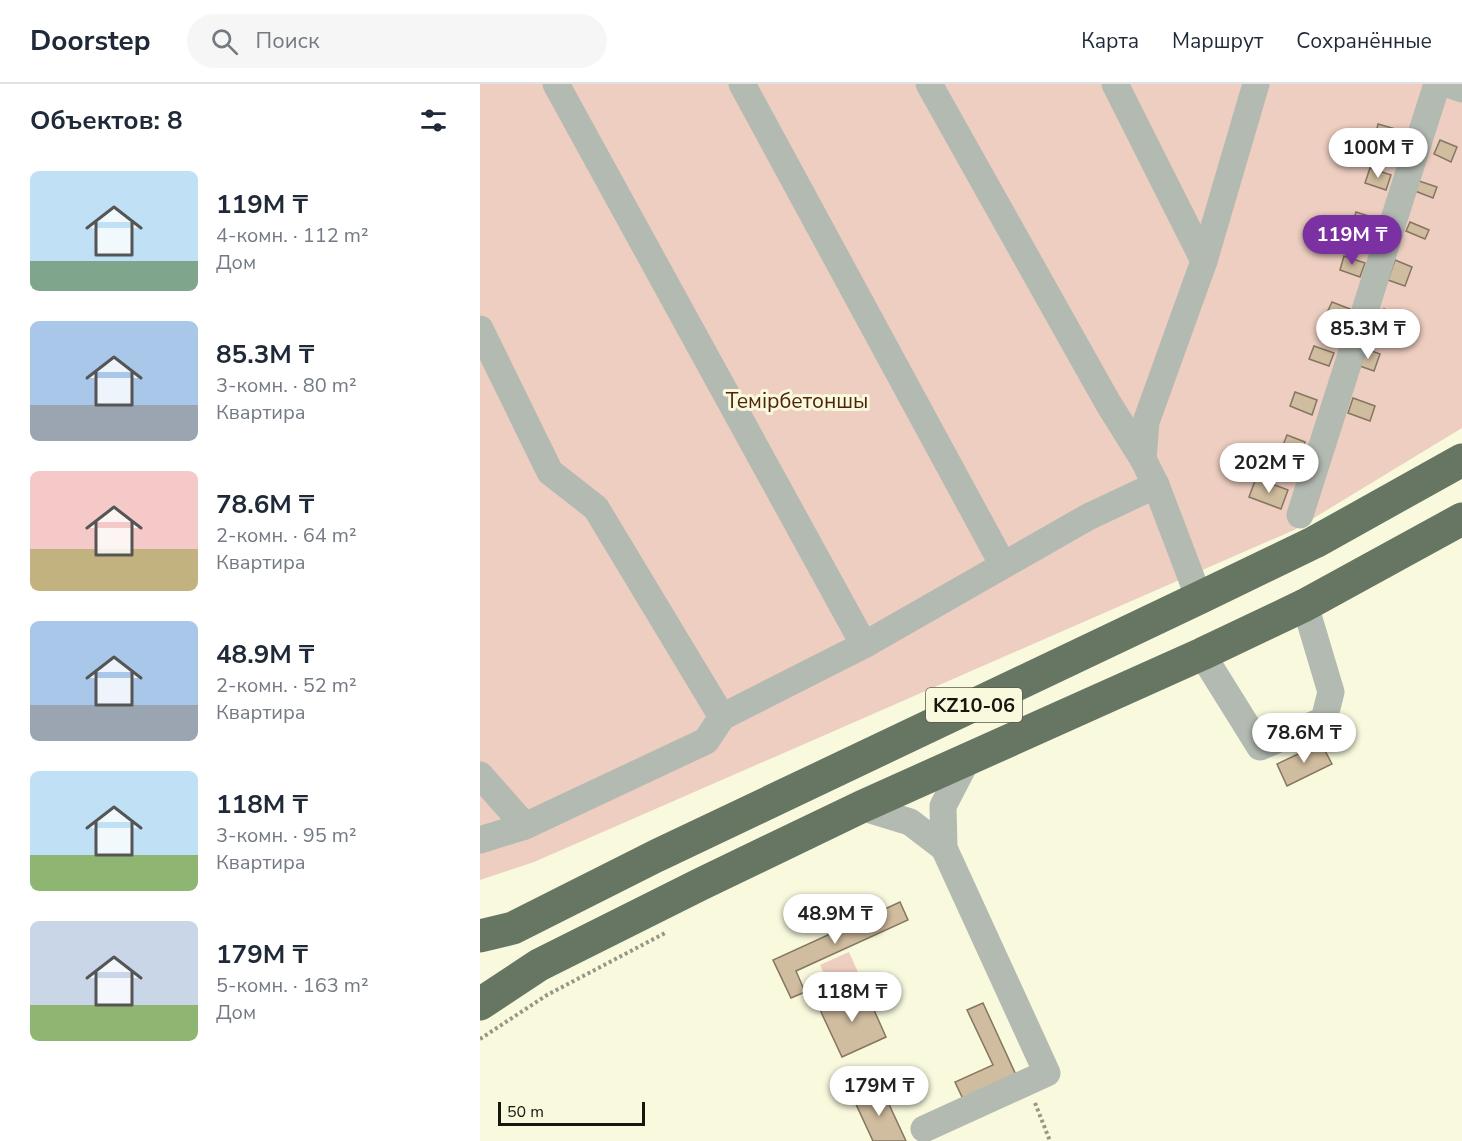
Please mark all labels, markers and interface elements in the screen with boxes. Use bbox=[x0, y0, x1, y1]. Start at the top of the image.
search box bbox=[187, 14, 607, 68]
text: Doorstep bbox=[30, 22, 151, 60]
icon: search bbox=[208, 25, 241, 58]
text: Поиск bbox=[256, 26, 319, 56]
text: Карта bbox=[1081, 27, 1139, 55]
text: Маршрут bbox=[1172, 27, 1263, 55]
text: Сохранённые bbox=[1296, 27, 1432, 55]
text: Объектов: 8 bbox=[30, 103, 183, 138]
icon: filters bbox=[417, 104, 450, 137]
pin: 100M ₸ bbox=[1329, 128, 1427, 179]
text: 100M ₸ bbox=[1343, 134, 1413, 161]
text: 119M ₸ bbox=[216, 187, 308, 222]
icon: home bbox=[78, 195, 150, 267]
pin: 119M ₸ bbox=[1303, 215, 1401, 266]
text: 119M ₸ bbox=[1317, 221, 1387, 248]
text: 4-комн. · 112 m² bbox=[216, 222, 369, 249]
text: Дом bbox=[216, 249, 256, 276]
pin: 85.3M ₸ bbox=[1313, 309, 1423, 360]
text: 85.3M ₸ bbox=[1330, 315, 1406, 342]
text: 85.3M ₸ bbox=[216, 337, 314, 372]
icon: home bbox=[78, 345, 150, 417]
text: 3-комн. · 80 m² bbox=[216, 372, 357, 399]
park label: Темірбетоншы bbox=[726, 387, 868, 415]
text: Квартира bbox=[216, 399, 306, 426]
pin: 202M ₸ bbox=[1220, 443, 1318, 494]
text: 202M ₸ bbox=[1234, 449, 1304, 476]
text: 78.6M ₸ bbox=[216, 487, 314, 522]
icon: home bbox=[78, 495, 150, 567]
text: 2-комн. · 64 m² bbox=[216, 522, 357, 549]
text: Квартира bbox=[216, 549, 306, 576]
text: 48.9M ₸ bbox=[216, 637, 314, 672]
icon: home bbox=[78, 645, 150, 717]
text: 2-комн. · 52 m² bbox=[216, 672, 357, 699]
road number: KZ10-06 bbox=[926, 688, 1022, 722]
text: Квартира bbox=[216, 699, 306, 726]
pin: 78.6M ₸ bbox=[1249, 713, 1359, 764]
text: 78.6M ₸ bbox=[1266, 719, 1342, 746]
text: 118M ₸ bbox=[216, 787, 308, 822]
icon: home bbox=[78, 795, 150, 867]
text: 3-комн. · 95 m² bbox=[216, 822, 357, 849]
text: Квартира bbox=[216, 849, 306, 876]
pin: 48.9M ₸ bbox=[780, 894, 890, 945]
text: 48.9M ₸ bbox=[797, 900, 873, 927]
text: 179M ₸ bbox=[216, 937, 308, 972]
icon: home bbox=[78, 945, 150, 1017]
text: 5-комн. · 163 m² bbox=[216, 972, 369, 999]
pin: 118M ₸ bbox=[803, 972, 901, 1023]
text: 118M ₸ bbox=[817, 978, 887, 1005]
text: Дом bbox=[216, 999, 256, 1026]
pin: 179M ₸ bbox=[830, 1066, 928, 1117]
text: 179M ₸ bbox=[844, 1072, 914, 1099]
scale bar bbox=[498, 1099, 645, 1126]
text: 50 m bbox=[507, 1101, 544, 1123]

